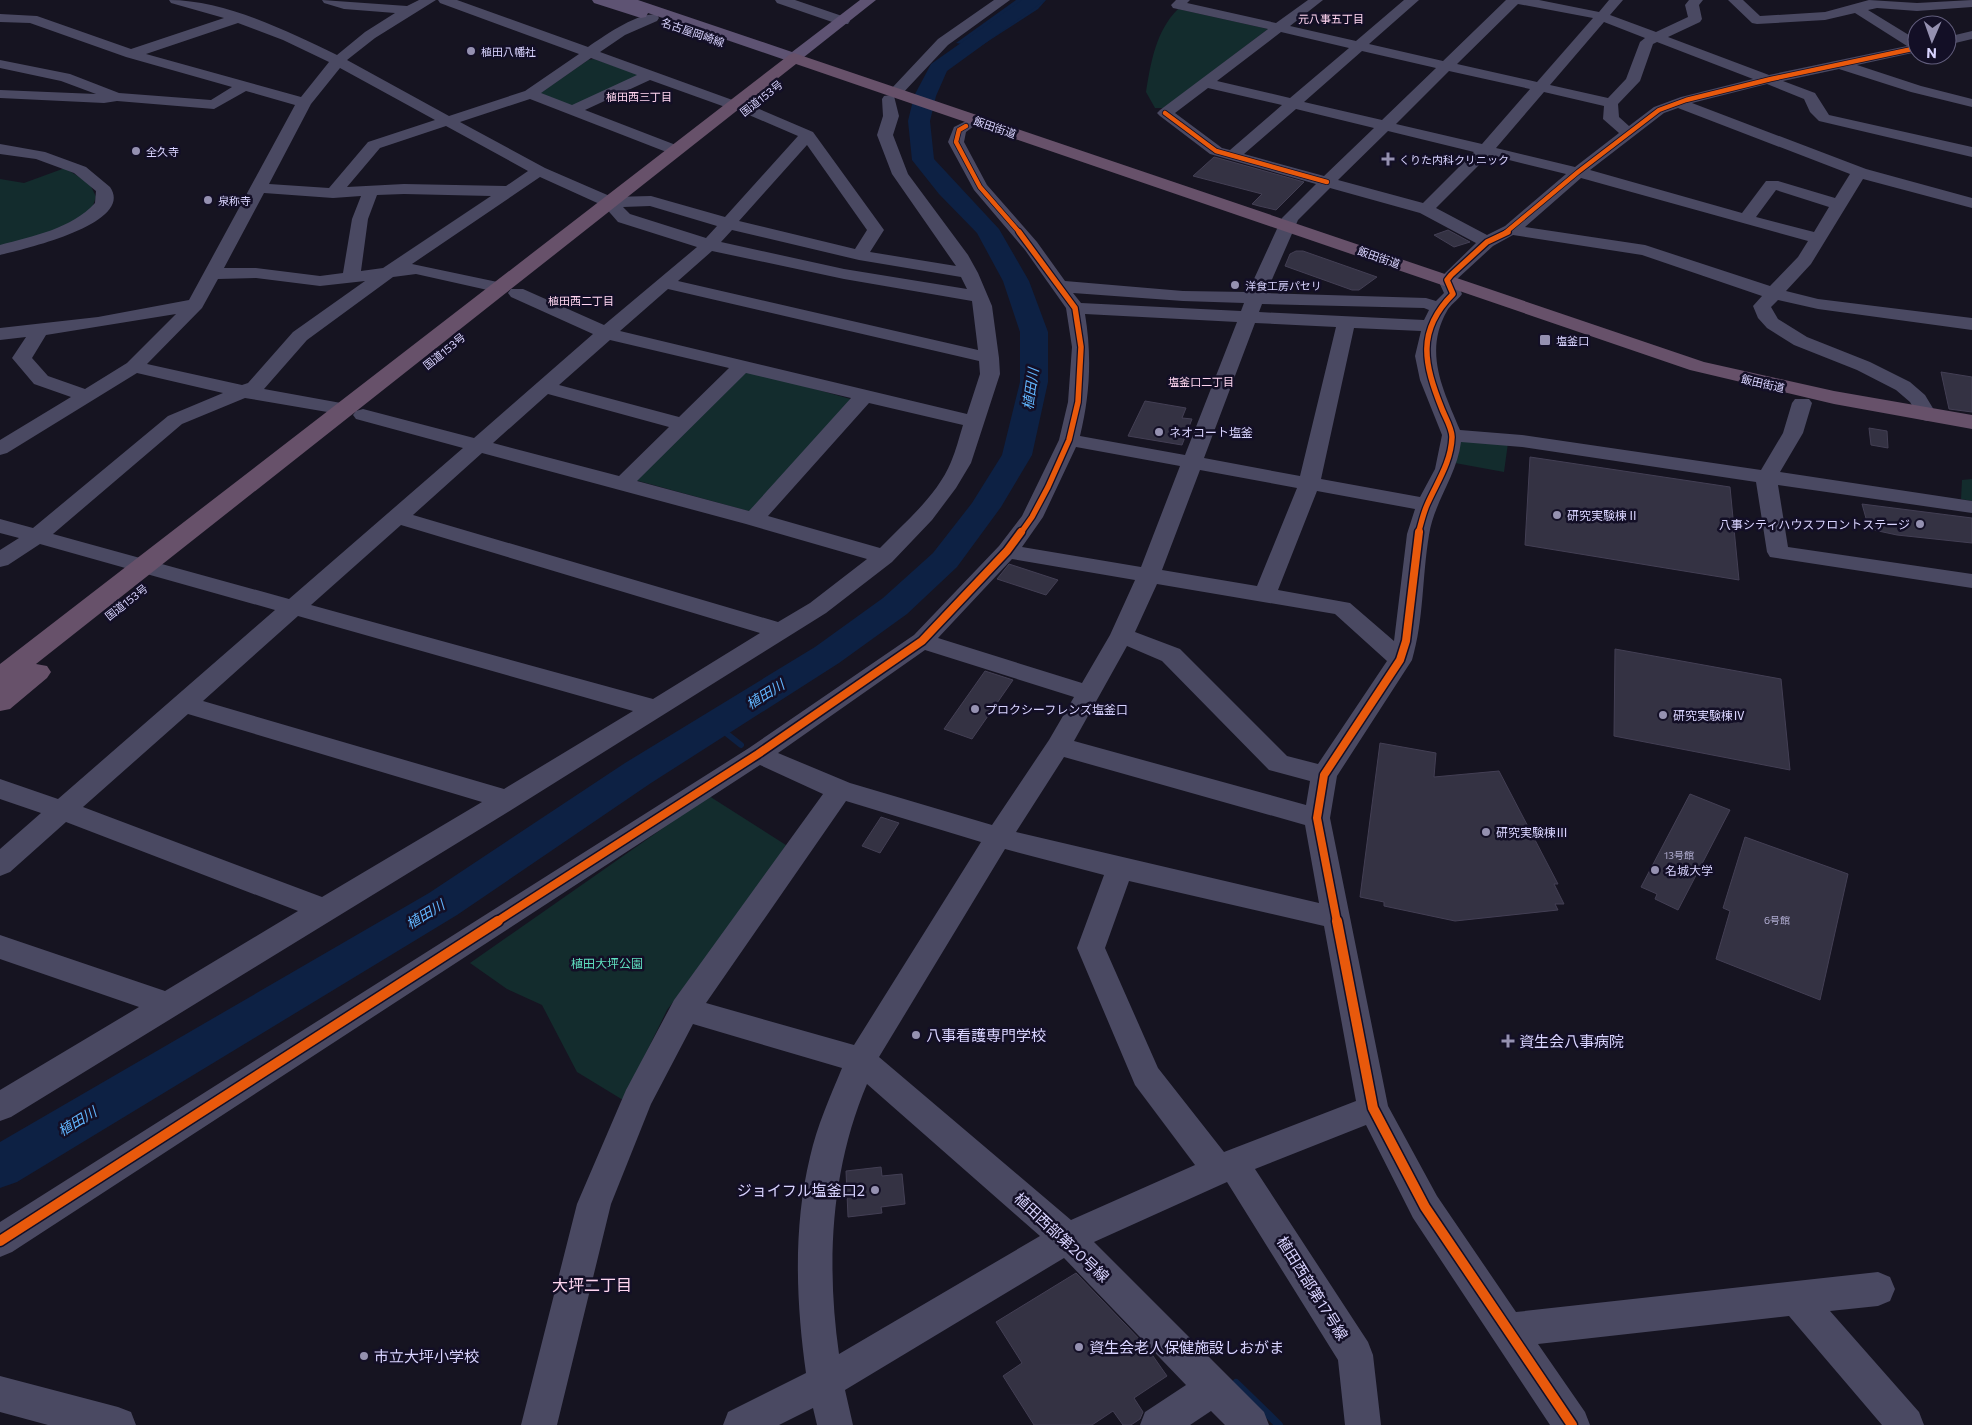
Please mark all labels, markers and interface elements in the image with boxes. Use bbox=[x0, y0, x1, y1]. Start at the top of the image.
district label: 元八事五丁目 bbox=[1298, 12, 1364, 25]
street label: 名古屋岡崎線 bbox=[660, 15, 726, 49]
north arrow bbox=[1907, 15, 1957, 65]
marker: 植田八幡社 bbox=[465, 45, 477, 57]
place label: 植田八幡社 bbox=[481, 45, 536, 58]
text: N bbox=[1926, 45, 1937, 62]
street label: 国道153号 bbox=[737, 77, 785, 119]
district label: 植田西三丁目 bbox=[606, 90, 672, 103]
street label: 飯田街道 bbox=[972, 114, 1018, 140]
marker: 全久寺 bbox=[130, 145, 142, 157]
place label: 全久寺 bbox=[146, 145, 179, 158]
marker: くりた内科クリニック bbox=[1381, 152, 1395, 166]
place label: くりた内科クリニック bbox=[1399, 153, 1509, 166]
marker: 泉称寺 bbox=[202, 194, 214, 206]
place label: 泉称寺 bbox=[218, 194, 251, 207]
street label: 飯田街道 bbox=[1356, 244, 1402, 270]
marker: 洋食工房パセリ bbox=[1229, 279, 1241, 291]
place label: 洋食工房パセリ bbox=[1245, 279, 1322, 292]
district label: 植田西二丁目 bbox=[548, 294, 614, 307]
street label: 国道153号 bbox=[420, 330, 468, 372]
marker: 塩釜口 bbox=[1538, 333, 1552, 347]
place label: 塩釜口 bbox=[1556, 334, 1589, 347]
water label: 植田川 bbox=[1019, 365, 1042, 411]
street label: 飯田街道 bbox=[1740, 372, 1786, 394]
district label: 塩釜口二丁目 bbox=[1168, 375, 1234, 388]
place label: ネオコート塩釜 bbox=[1169, 425, 1253, 439]
marker: ネオコート塩釜 bbox=[1153, 426, 1165, 438]
place label: 研究実験棟Ⅱ bbox=[1567, 508, 1639, 522]
marker: 研究実験棟Ⅱ bbox=[1551, 509, 1563, 521]
place label: 八事シティハウスフロントステージ bbox=[1719, 517, 1910, 531]
marker: 八事シティハウスフロントステージ bbox=[1914, 518, 1926, 530]
street label: 国道153号 bbox=[102, 581, 150, 623]
water label: 植田川 bbox=[743, 675, 789, 712]
place label: プロクシーフレンズ塩釜口 bbox=[985, 702, 1128, 716]
marker: プロクシーフレンズ塩釜口 bbox=[969, 703, 981, 715]
place label: 研究実験棟Ⅳ bbox=[1673, 708, 1745, 722]
marker: 研究実験棟Ⅳ bbox=[1657, 709, 1669, 721]
place label: 研究実験棟Ⅲ bbox=[1496, 825, 1568, 839]
marker: 研究実験棟Ⅲ bbox=[1480, 826, 1492, 838]
house number: 13号館 bbox=[1664, 849, 1694, 861]
place label: 名城大学 bbox=[1665, 863, 1713, 877]
marker: 名城大学 bbox=[1649, 864, 1661, 876]
water label: 植田川 bbox=[403, 895, 449, 932]
house number: 6号館 bbox=[1764, 914, 1790, 926]
park label: 植田大坪公園 bbox=[571, 956, 643, 970]
place label: 八事看護専門学校 bbox=[926, 1026, 1046, 1044]
marker: 八事看護専門学校 bbox=[910, 1029, 922, 1041]
place label: 資生会八事病院 bbox=[1519, 1032, 1624, 1050]
marker: 資生会八事病院 bbox=[1501, 1034, 1515, 1048]
water label: 植田川 bbox=[55, 1102, 101, 1139]
place label: ジョイフル塩釜口2 bbox=[737, 1181, 865, 1199]
marker: ジョイフル塩釜口2 bbox=[869, 1184, 881, 1196]
street label: 植田西部第20号線 bbox=[1011, 1188, 1113, 1286]
street label: 植田西部第17号線 bbox=[1274, 1233, 1352, 1343]
district label: 大坪二丁目 bbox=[552, 1275, 632, 1294]
place label: 資生会老人保健施設しおがま bbox=[1089, 1338, 1284, 1356]
marker: 資生会老人保健施設しおがま bbox=[1073, 1341, 1085, 1353]
place label: 市立大坪小学校 bbox=[374, 1347, 479, 1365]
marker: 市立大坪小学校 bbox=[358, 1350, 370, 1362]

